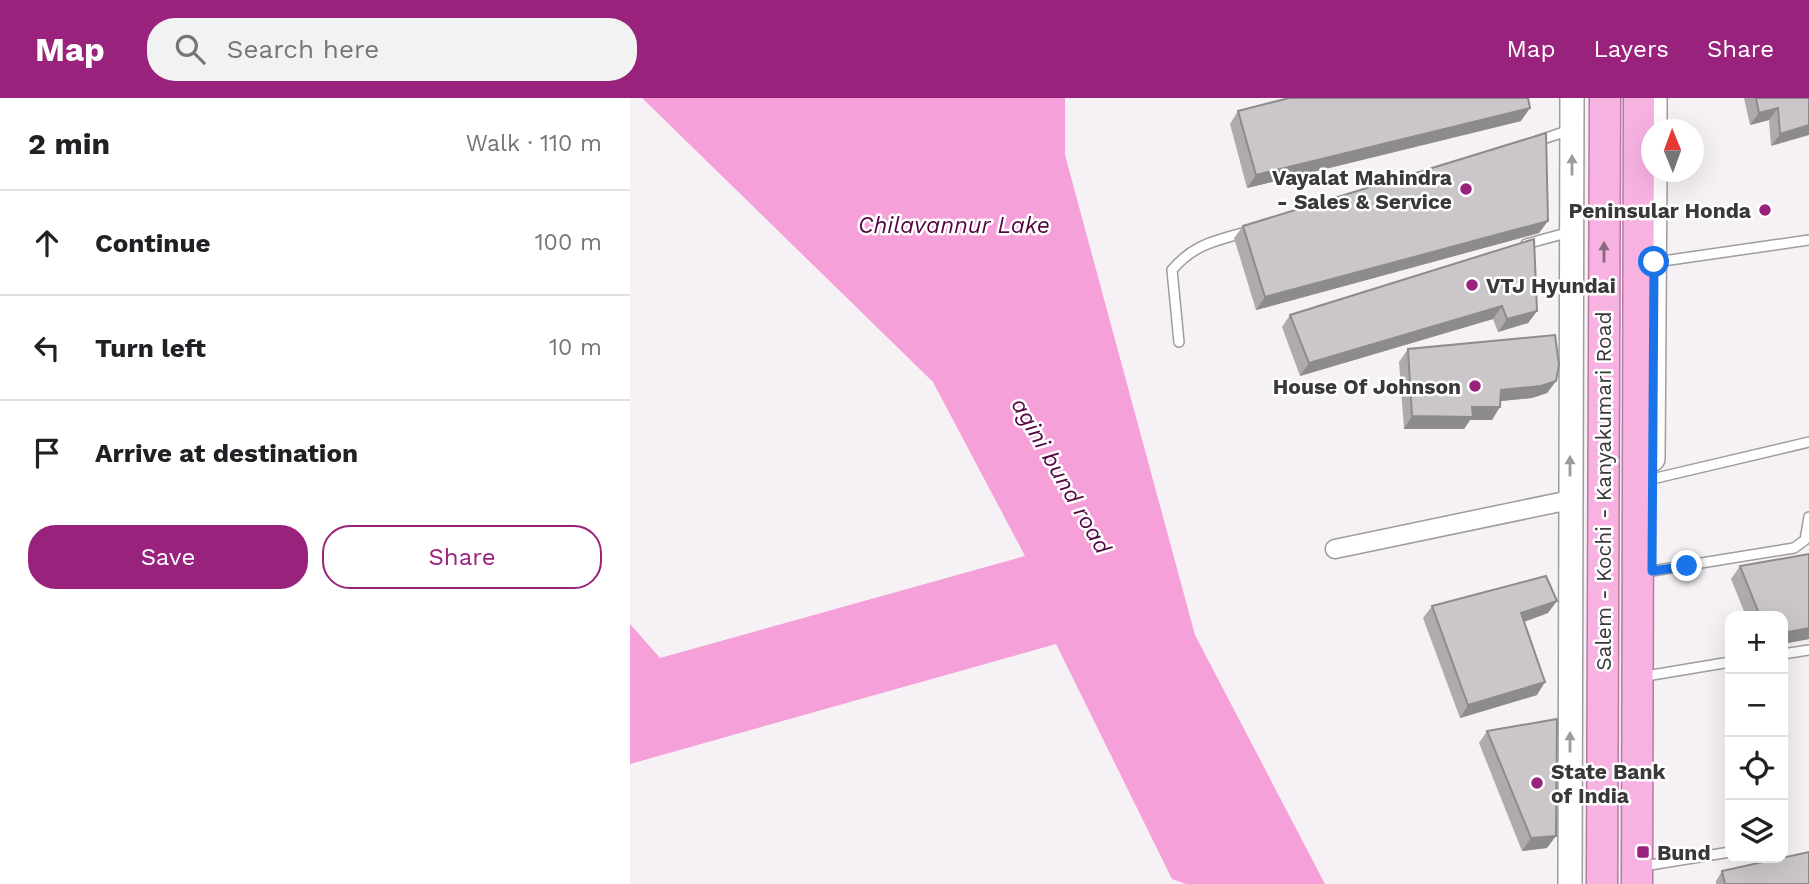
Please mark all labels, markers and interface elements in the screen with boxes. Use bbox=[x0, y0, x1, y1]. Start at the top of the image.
search box bbox=[147, 18, 637, 81]
text: Map bbox=[35, 30, 105, 69]
icon: search bbox=[171, 30, 209, 68]
text: Search here bbox=[227, 34, 379, 64]
text: Map bbox=[1507, 35, 1555, 63]
text: Layers bbox=[1593, 35, 1669, 63]
text: Share bbox=[1707, 35, 1774, 63]
north arrow bbox=[1641, 119, 1704, 182]
text: 2 min bbox=[28, 126, 110, 161]
text: Walk · 110 m bbox=[466, 130, 602, 157]
one-way arrow bbox=[1566, 154, 1578, 176]
place label: Vayalat Mahindra - Sales & Service bbox=[1272, 165, 1453, 214]
marker: Vayalat Mahindra - Sales & Service bbox=[1458, 181, 1474, 197]
place label: Peninsular Honda bbox=[1568, 198, 1752, 223]
marker: Peninsular Honda bbox=[1757, 202, 1773, 218]
water label: Chilavannur Lake bbox=[858, 212, 1050, 239]
icon: ahead bbox=[28, 224, 66, 262]
text: Continue bbox=[95, 228, 211, 258]
text: 100 m bbox=[535, 229, 602, 256]
one-way arrow bbox=[1598, 241, 1610, 263]
route start bbox=[1638, 246, 1669, 277]
place label: VTJ Hyundai bbox=[1486, 273, 1616, 298]
marker: VTJ Hyundai bbox=[1464, 277, 1480, 293]
street label: Salem - Kochi - Kanyakumari Road bbox=[1591, 311, 1616, 671]
icon: left bbox=[28, 329, 66, 367]
text: Turn left bbox=[95, 333, 206, 363]
text: 10 m bbox=[549, 334, 602, 361]
place label: House Of Johnson bbox=[1273, 374, 1461, 399]
marker: House Of Johnson bbox=[1467, 378, 1483, 394]
water label: agini bund road bbox=[1005, 393, 1117, 560]
icon: arrive bbox=[28, 434, 66, 472]
text: Arrive at destination bbox=[95, 438, 358, 468]
one-way arrow bbox=[1565, 455, 1576, 477]
button: Save bbox=[28, 525, 308, 589]
button: Share bbox=[322, 525, 602, 589]
route end bbox=[1671, 550, 1702, 581]
map controls bbox=[1725, 611, 1788, 863]
button: + bbox=[1725, 611, 1788, 674]
button: − bbox=[1725, 674, 1788, 737]
one-way arrow bbox=[1564, 731, 1576, 753]
button: locate bbox=[1725, 737, 1788, 800]
place label: State Bank of India bbox=[1551, 759, 1667, 808]
marker: State Bank of India bbox=[1529, 775, 1545, 791]
button: layers bbox=[1725, 800, 1788, 863]
place label: Bund bbox=[1657, 840, 1711, 865]
marker: Bund bbox=[1635, 844, 1651, 860]

